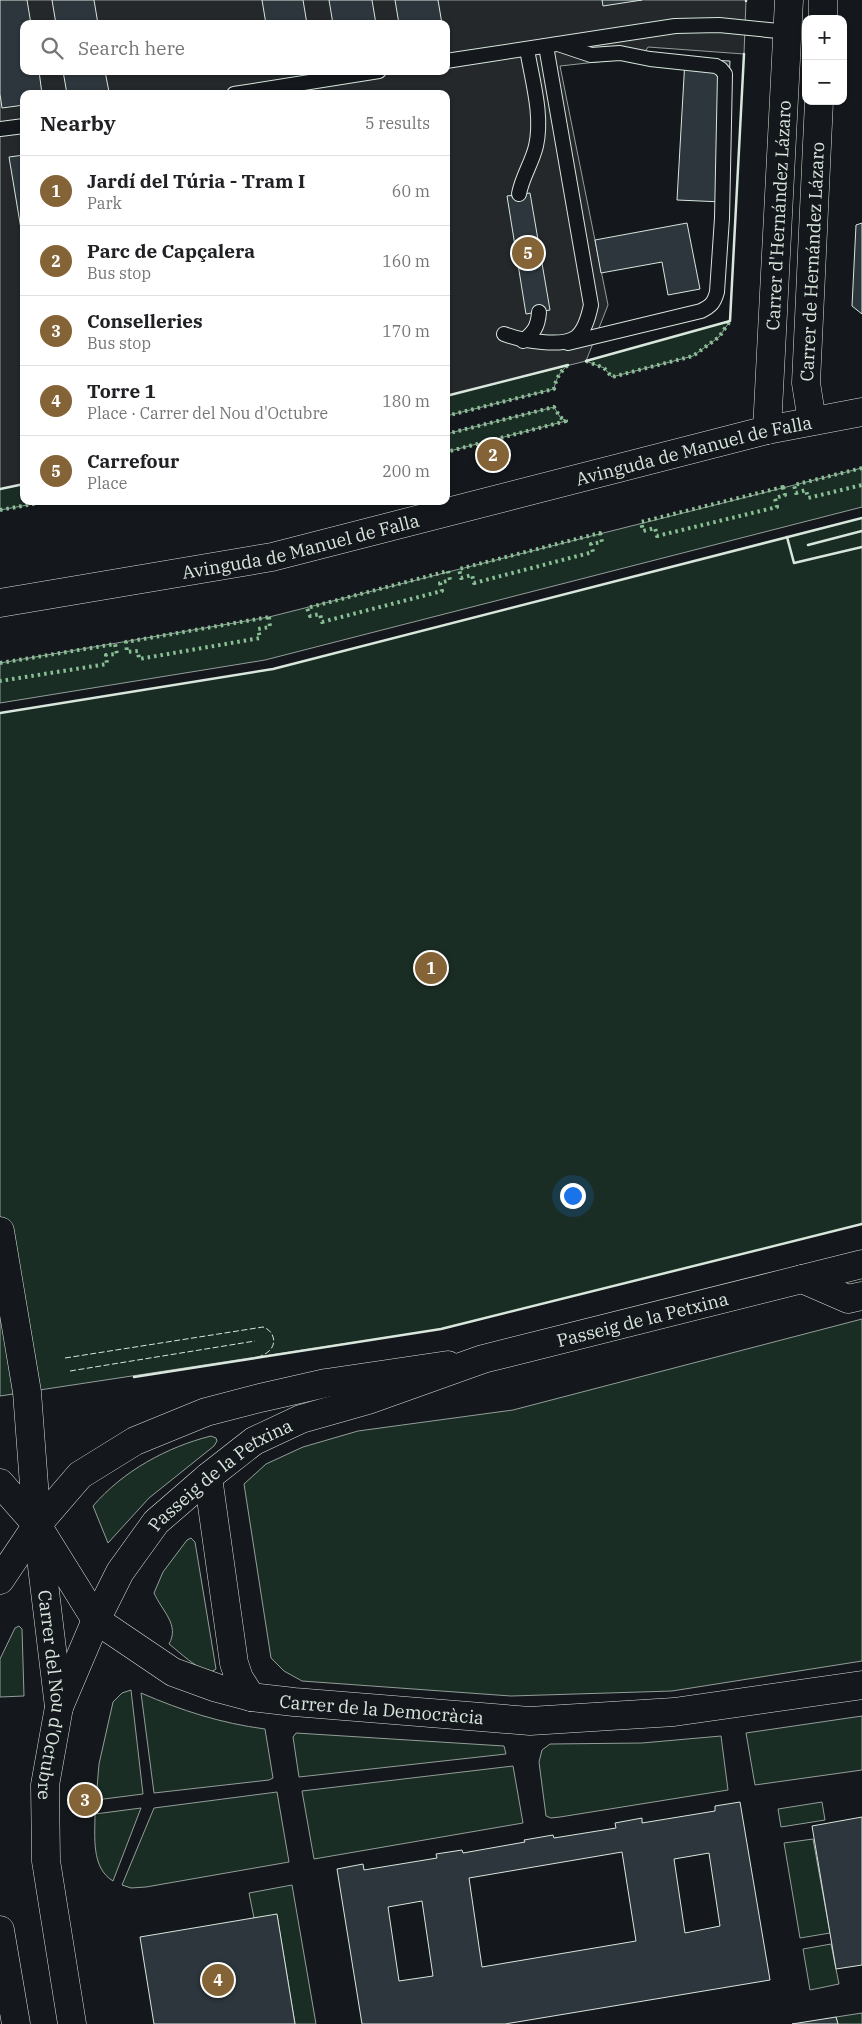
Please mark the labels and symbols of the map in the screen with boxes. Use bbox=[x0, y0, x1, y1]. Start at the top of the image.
street label: Carrer d'Hernández Lázaro bbox=[761, 100, 795, 331]
street label: Carrer de Hernández Lázaro bbox=[795, 141, 829, 382]
pin: 5 bbox=[512, 234, 544, 272]
street label: Avinguda de Manuel de Falla bbox=[573, 410, 814, 490]
pin: 2 bbox=[477, 436, 509, 474]
street label: Avinguda de Manuel de Falla bbox=[180, 508, 422, 584]
pin: 1 bbox=[415, 949, 447, 987]
your location bbox=[560, 1183, 586, 1209]
street label: Passeig de la Petxina bbox=[554, 1286, 731, 1352]
street label: Passeig de la Petxina bbox=[142, 1413, 296, 1535]
street label: Carrer del Nou d'Octubre bbox=[33, 1589, 71, 1800]
street label: Carrer de la Democràcia bbox=[278, 1689, 485, 1729]
pin: 3 bbox=[69, 1781, 101, 1819]
pin: 4 bbox=[202, 1961, 234, 1999]

